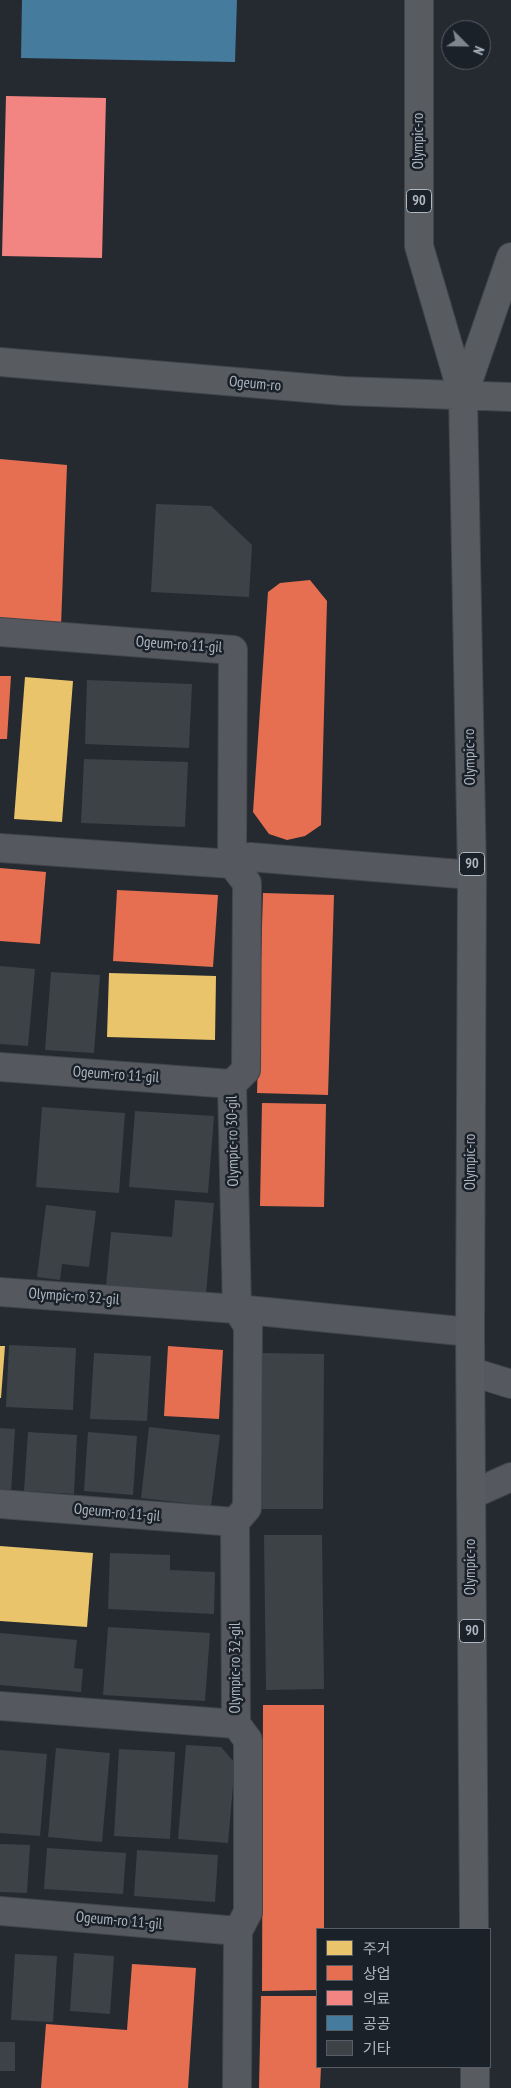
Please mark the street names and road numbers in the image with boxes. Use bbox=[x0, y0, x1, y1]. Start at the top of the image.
street label: Olympic-ro bbox=[410, 113, 428, 169]
road number: 90 bbox=[406, 190, 432, 212]
street label: Ogeum-ro bbox=[228, 373, 282, 395]
street label: Ogeum-ro 11-gil bbox=[135, 633, 223, 657]
street label: Olympic-ro bbox=[461, 729, 479, 785]
road number: 90 bbox=[460, 852, 484, 876]
street label: Ogeum-ro 11-gil bbox=[72, 1063, 160, 1087]
street label: Olympic-ro 30-gil bbox=[223, 1095, 243, 1187]
street label: Olympic-ro bbox=[462, 1134, 480, 1190]
street label: Olympic-ro 32-gil bbox=[28, 1285, 120, 1309]
street label: Ogeum-ro 11-gil bbox=[73, 1500, 161, 1526]
street label: Olympic-ro bbox=[462, 1539, 480, 1595]
road number: 90 bbox=[460, 1620, 484, 1642]
street label: Olympic-ro 32-gil bbox=[227, 1623, 245, 1713]
street label: Ogeum-ro 11-gil bbox=[75, 1908, 163, 1934]

